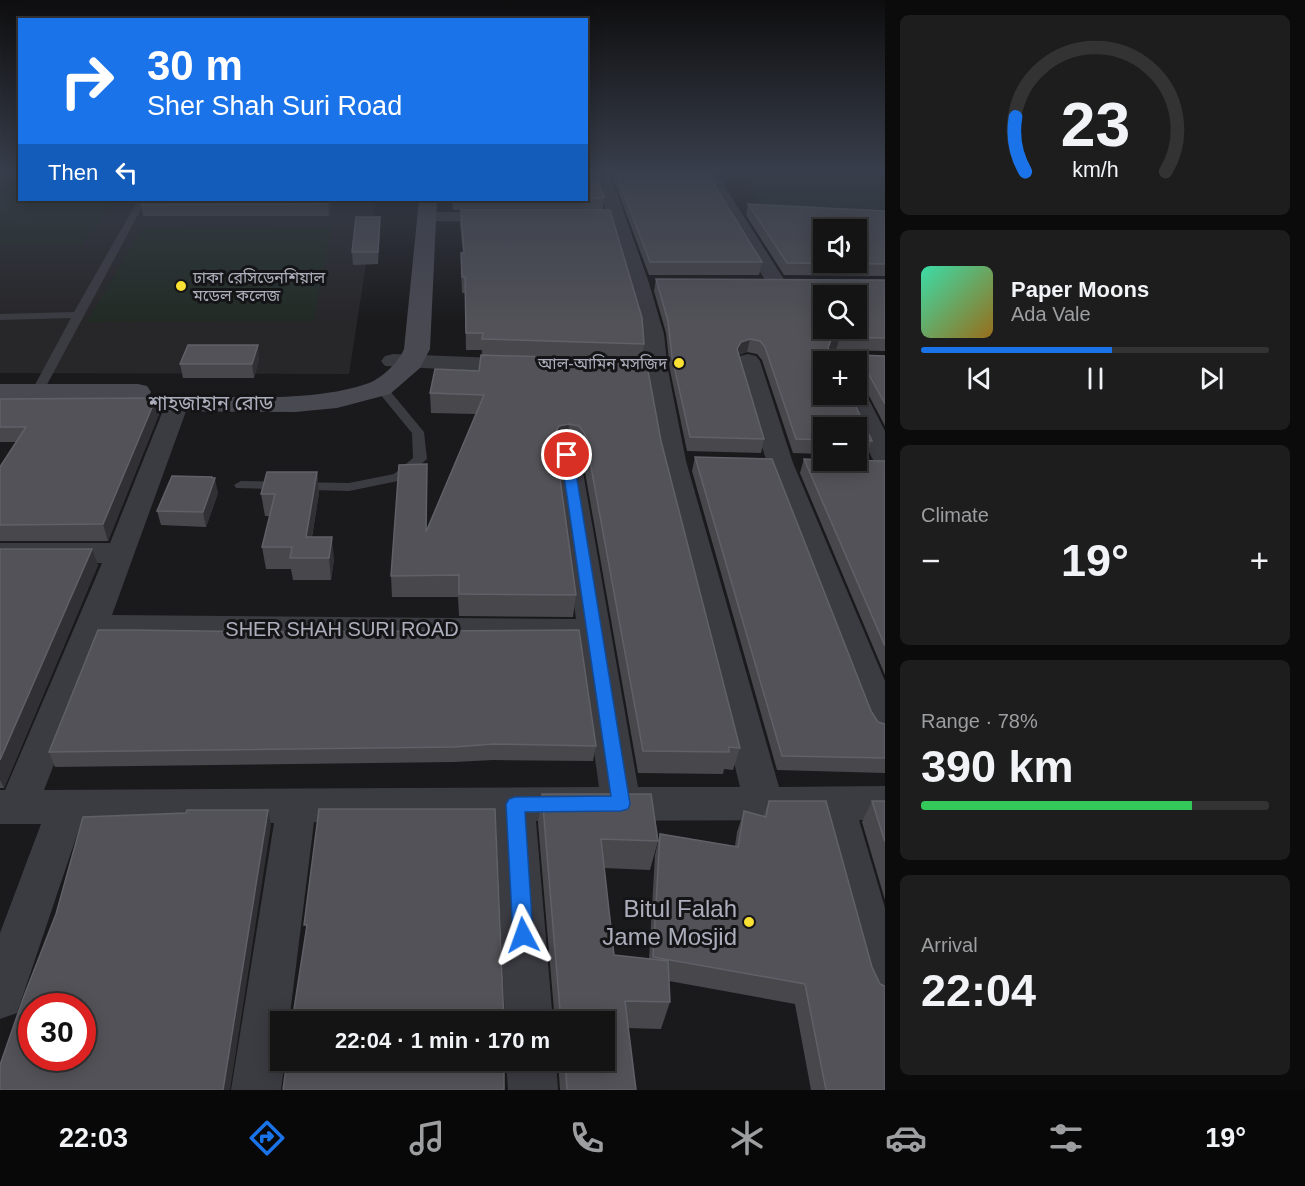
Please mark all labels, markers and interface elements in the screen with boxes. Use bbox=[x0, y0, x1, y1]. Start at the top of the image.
icon: right bbox=[48, 42, 126, 120]
text: 30 m bbox=[147, 42, 243, 89]
text: 23 bbox=[1060, 90, 1130, 159]
text: Sher Shah Suri Road bbox=[147, 91, 402, 121]
icon: left bbox=[110, 156, 143, 189]
text: km/h bbox=[1072, 158, 1118, 182]
text: Then bbox=[48, 160, 98, 185]
map controls bbox=[813, 219, 867, 471]
button: sound bbox=[813, 219, 867, 273]
place label: ঢাকা রেসিডেনশিয়াল মডেল কলেজ bbox=[192, 268, 325, 304]
text: Paper Moons bbox=[1011, 277, 1149, 302]
marker: ঢাকা রেসিডেনশিয়াল মডেল কলেজ bbox=[174, 279, 188, 293]
button: search bbox=[813, 285, 867, 339]
text: Ada Vale bbox=[1011, 303, 1091, 325]
button: + bbox=[813, 351, 867, 405]
place label: আল-আমিন মসজিদ bbox=[537, 354, 668, 372]
marker: আল-আমিন মসজিদ bbox=[672, 356, 686, 370]
icon: previous bbox=[963, 362, 996, 395]
icon: pause bbox=[1079, 362, 1112, 395]
icon: next bbox=[1195, 362, 1228, 395]
street label: শাহজাহান রোড bbox=[148, 392, 274, 414]
button: − bbox=[813, 417, 867, 471]
pin bbox=[541, 429, 592, 480]
icon: arrive bbox=[550, 438, 583, 471]
text: Climate bbox=[921, 504, 989, 526]
text: 19° bbox=[1061, 535, 1129, 586]
text: − bbox=[921, 542, 940, 579]
text: + bbox=[1250, 542, 1269, 579]
street label: SHER SHAH SURI ROAD bbox=[225, 618, 459, 640]
text: Range · 78% bbox=[921, 710, 1038, 732]
text: 390 km bbox=[921, 741, 1074, 792]
place label: Bitul Falah Jame Mosjid bbox=[602, 895, 737, 950]
position arrow bbox=[491, 903, 555, 967]
marker: Bitul Falah Jame Mosjid bbox=[742, 915, 756, 929]
text: Arrival bbox=[921, 934, 978, 956]
text: 22:04 bbox=[921, 965, 1036, 1016]
speed limit sign: 30 bbox=[18, 993, 96, 1071]
text: 22:04 · 1 min · 170 m bbox=[335, 1028, 550, 1053]
icon: directions bbox=[246, 1117, 288, 1159]
icon: music bbox=[406, 1117, 448, 1159]
icon: phone bbox=[566, 1117, 608, 1159]
icon: climate bbox=[726, 1117, 768, 1159]
icon: car bbox=[885, 1117, 927, 1159]
icon: filters bbox=[1045, 1117, 1087, 1159]
text: 22:03 bbox=[59, 1123, 128, 1153]
text: 19° bbox=[1205, 1123, 1246, 1153]

